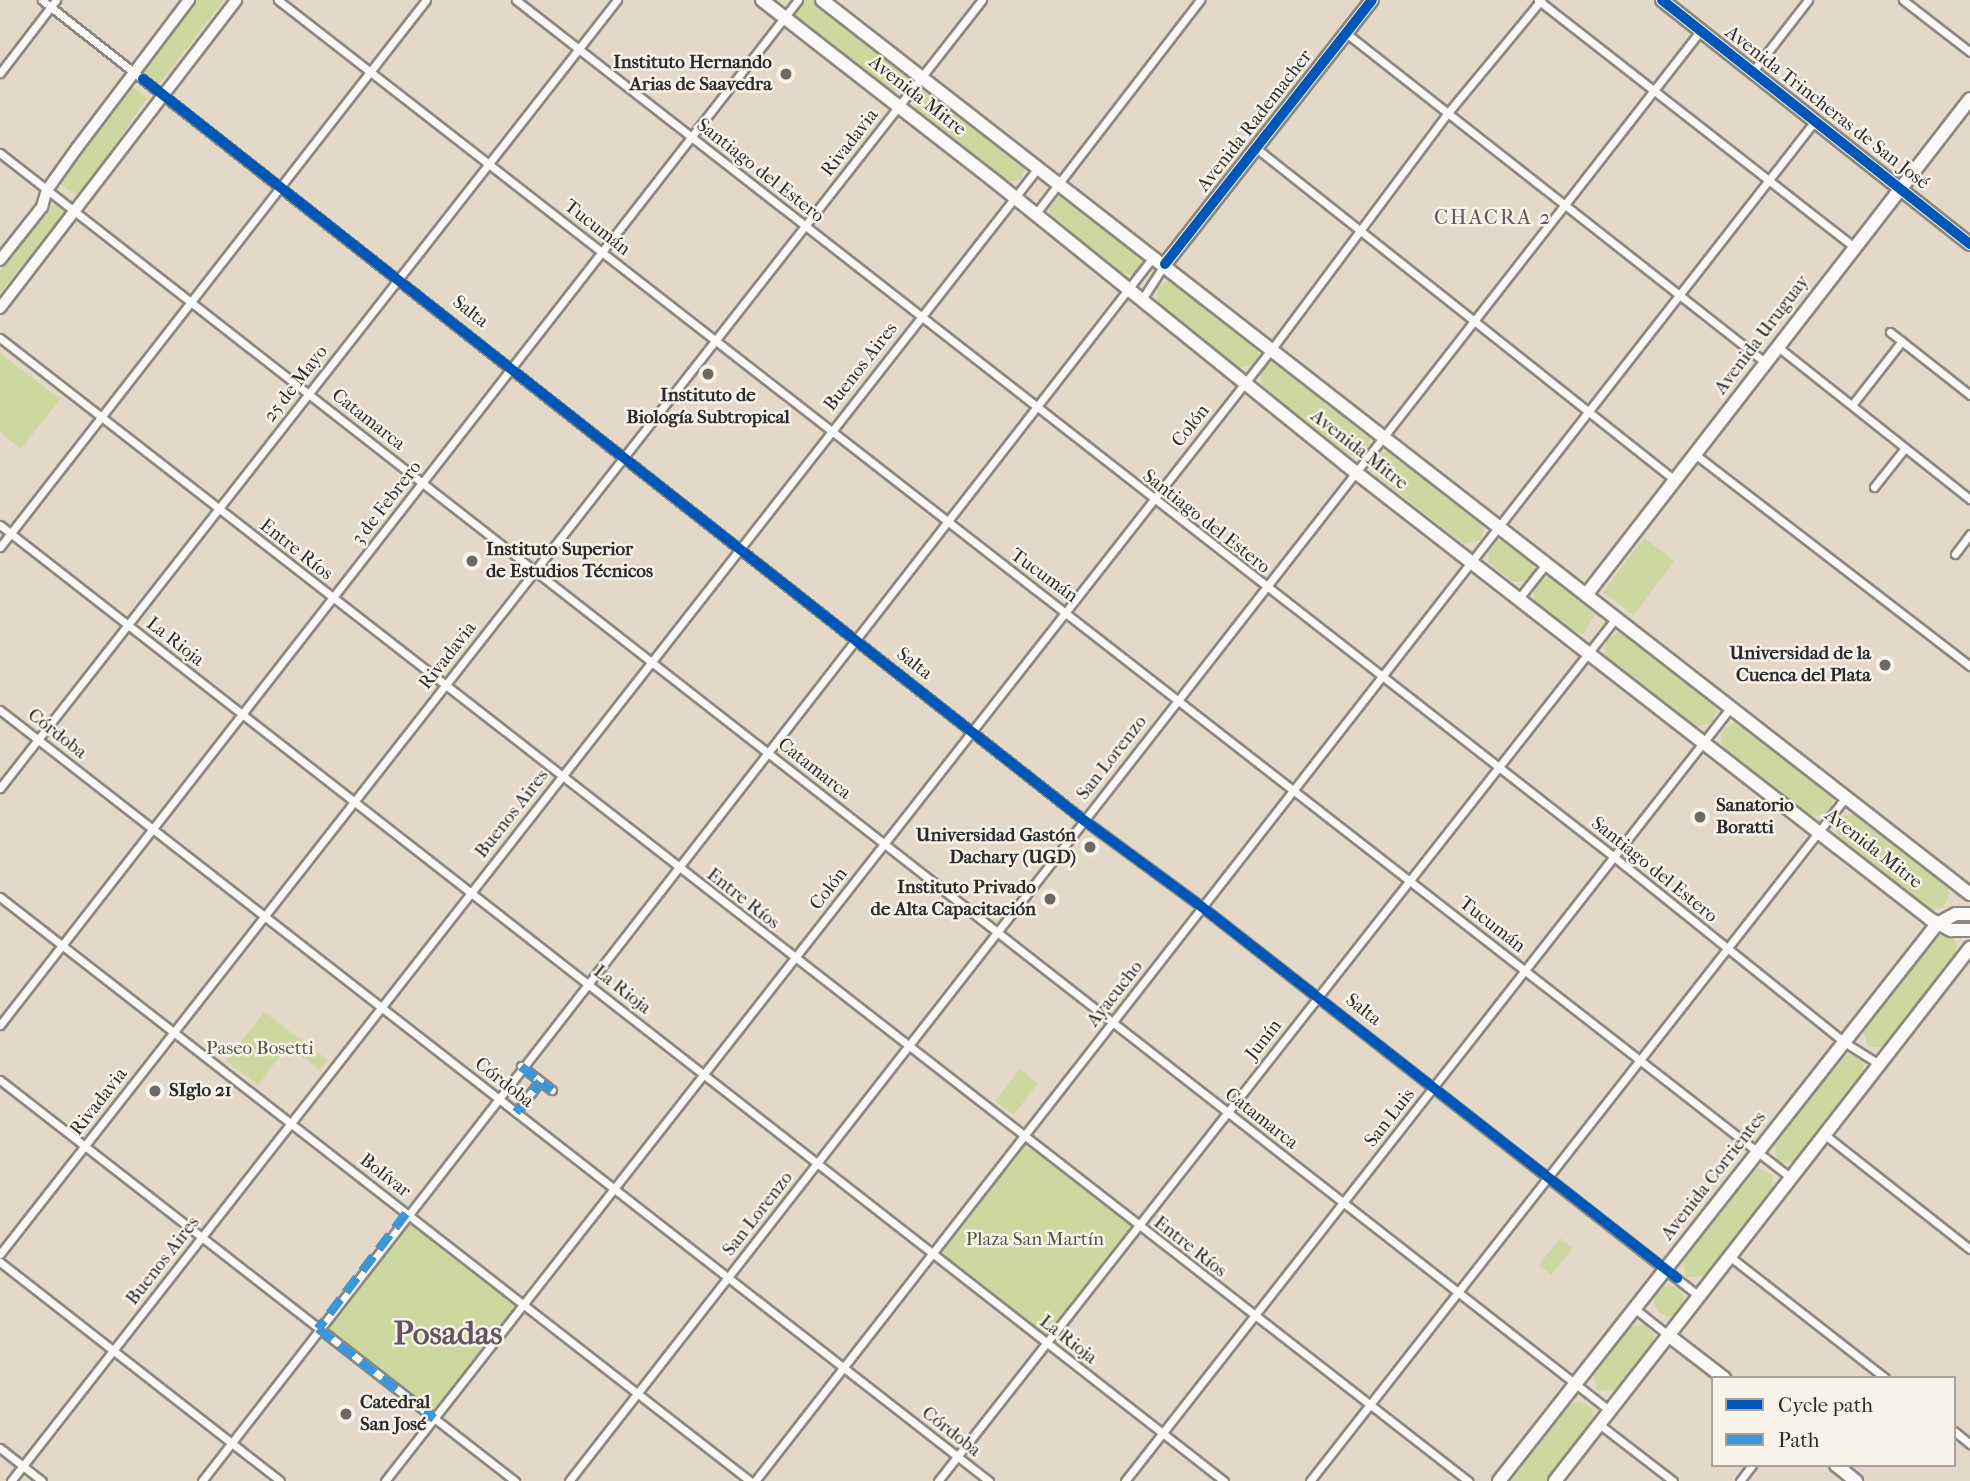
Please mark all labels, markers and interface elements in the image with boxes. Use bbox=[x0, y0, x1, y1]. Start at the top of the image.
street label: Avenida Trincheras de San José bbox=[1720, 21, 1934, 195]
street label: Avenida Rademacher bbox=[1193, 46, 1317, 196]
street label: Avenida Mitre bbox=[864, 51, 970, 141]
place label: Instituto Hernando Arias de Saavedra bbox=[613, 52, 772, 96]
marker: Instituto Hernando Arias de Saavedra bbox=[778, 66, 794, 82]
street label: Rivadavia bbox=[816, 104, 884, 182]
street label: Santiago del Estero bbox=[692, 114, 828, 228]
street label: Tucumán bbox=[559, 195, 635, 261]
district label: CHACRA 2 bbox=[1435, 204, 1551, 230]
street label: Avenida Uruguay bbox=[1710, 271, 1814, 399]
street label: Salta bbox=[447, 291, 493, 333]
street label: Buenos Aires bbox=[819, 318, 903, 416]
street label: 25 de Mayo bbox=[259, 341, 333, 427]
marker: Instituto de Biología Subtropical bbox=[700, 366, 716, 382]
street label: Catamarca bbox=[327, 384, 409, 456]
place label: Instituto de Biología Subtropical bbox=[626, 385, 790, 429]
street label: Colón bbox=[1167, 400, 1215, 452]
street label: Avenida Mitre bbox=[1306, 405, 1412, 495]
street label: 3 de Febrero bbox=[347, 457, 427, 549]
street label: Santiago del Estero bbox=[1138, 465, 1274, 579]
street label: Entre Ríos bbox=[255, 514, 337, 586]
place label: Instituto Superior de Estudios Técnicos bbox=[486, 539, 653, 583]
street label: Tucumán bbox=[1006, 544, 1082, 608]
marker: Instituto Superior de Estudios Técnicos bbox=[464, 553, 480, 569]
street label: La Rioja bbox=[142, 612, 208, 672]
street label: Rivadavia bbox=[414, 617, 482, 695]
street label: Salta bbox=[891, 643, 937, 685]
place label: Universidad de la Cuenca del Plata bbox=[1729, 643, 1871, 687]
marker: Universidad de la Cuenca del Plata bbox=[1877, 657, 1893, 673]
street label: Córdoba bbox=[23, 704, 91, 764]
street label: San Lorenzo bbox=[1072, 711, 1152, 805]
street label: Catamarca bbox=[773, 733, 855, 805]
street label: Buenos Aires bbox=[470, 765, 554, 863]
place label: Sanatorio Boratti bbox=[1716, 795, 1794, 839]
street label: Avenida Mitre bbox=[1820, 804, 1926, 894]
marker: Sanatorio Boratti bbox=[1690, 807, 1710, 827]
street label: Santiago del Estero bbox=[1586, 812, 1722, 928]
place label: Universidad Gastón Dachary (UGD) bbox=[916, 825, 1076, 869]
marker: Universidad Gastón Dachary (UGD) bbox=[1082, 839, 1098, 855]
street label: Entre Ríos bbox=[702, 863, 784, 935]
street label: Colón bbox=[805, 863, 853, 915]
place label: Instituto Privado de Alta Capacitación bbox=[871, 877, 1036, 921]
marker: Instituto Privado de Alta Capacitación bbox=[1042, 891, 1058, 907]
street label: Tucumán bbox=[1454, 892, 1530, 958]
street label: Ayacucho bbox=[1082, 956, 1148, 1032]
street label: La Rioja bbox=[589, 960, 655, 1020]
street label: Salta bbox=[1340, 989, 1386, 1031]
street label: Junín bbox=[1241, 1015, 1287, 1065]
park label: Paseo Bosetti bbox=[206, 1038, 314, 1060]
street label: Córdoba bbox=[470, 1053, 538, 1113]
street label: Rivadavia bbox=[65, 1063, 133, 1141]
place label: SIglo 21 bbox=[169, 1080, 232, 1102]
marker: SIglo 21 bbox=[147, 1083, 163, 1099]
street label: Catamarca bbox=[1220, 1083, 1302, 1155]
street label: San Luis bbox=[1360, 1084, 1420, 1152]
street label: Avenida Corrientes bbox=[1657, 1107, 1771, 1245]
street label: Bolívar bbox=[355, 1149, 415, 1203]
street label: San Lorenzo bbox=[718, 1167, 798, 1261]
street label: Entre Ríos bbox=[1149, 1211, 1231, 1283]
street label: Buenos Aires bbox=[121, 1212, 205, 1310]
park label: Plaza San Martín bbox=[966, 1229, 1104, 1251]
street label: La Rioja bbox=[1035, 1310, 1101, 1370]
district label: Posadas bbox=[394, 1314, 502, 1354]
legend bbox=[1711, 1376, 1956, 1467]
place label: Catedral San José bbox=[360, 1392, 430, 1436]
text: Cycle path bbox=[1778, 1393, 1873, 1417]
street label: Córdoba bbox=[917, 1402, 985, 1462]
marker: Catedral San José bbox=[338, 1406, 354, 1422]
text: Path bbox=[1778, 1428, 1819, 1452]

